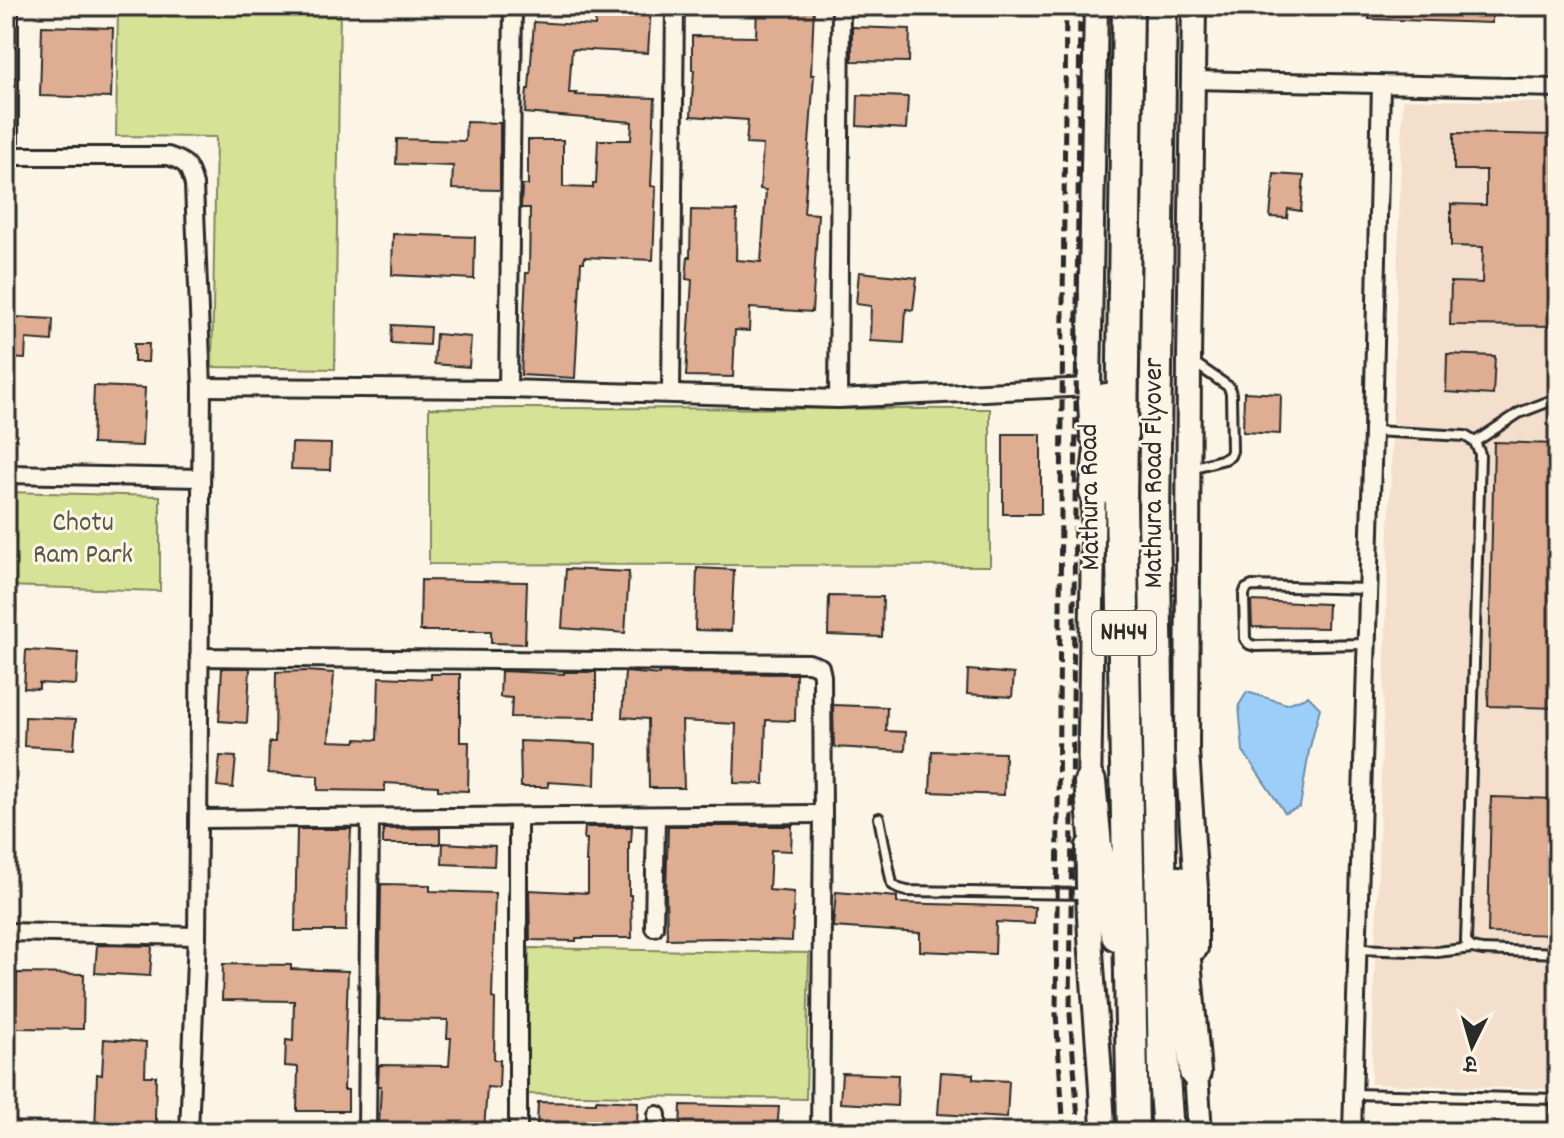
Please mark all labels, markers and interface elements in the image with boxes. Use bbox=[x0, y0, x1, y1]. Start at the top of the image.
street label: Mathura Road Flyover bbox=[1136, 357, 1176, 588]
street label: Mathura Road bbox=[1071, 423, 1113, 571]
park label: Chotu Ram Park bbox=[33, 505, 133, 577]
road number: NH44 bbox=[1092, 611, 1156, 655]
north arrow bbox=[1432, 1006, 1512, 1086]
text: उ bbox=[1461, 1046, 1479, 1079]

